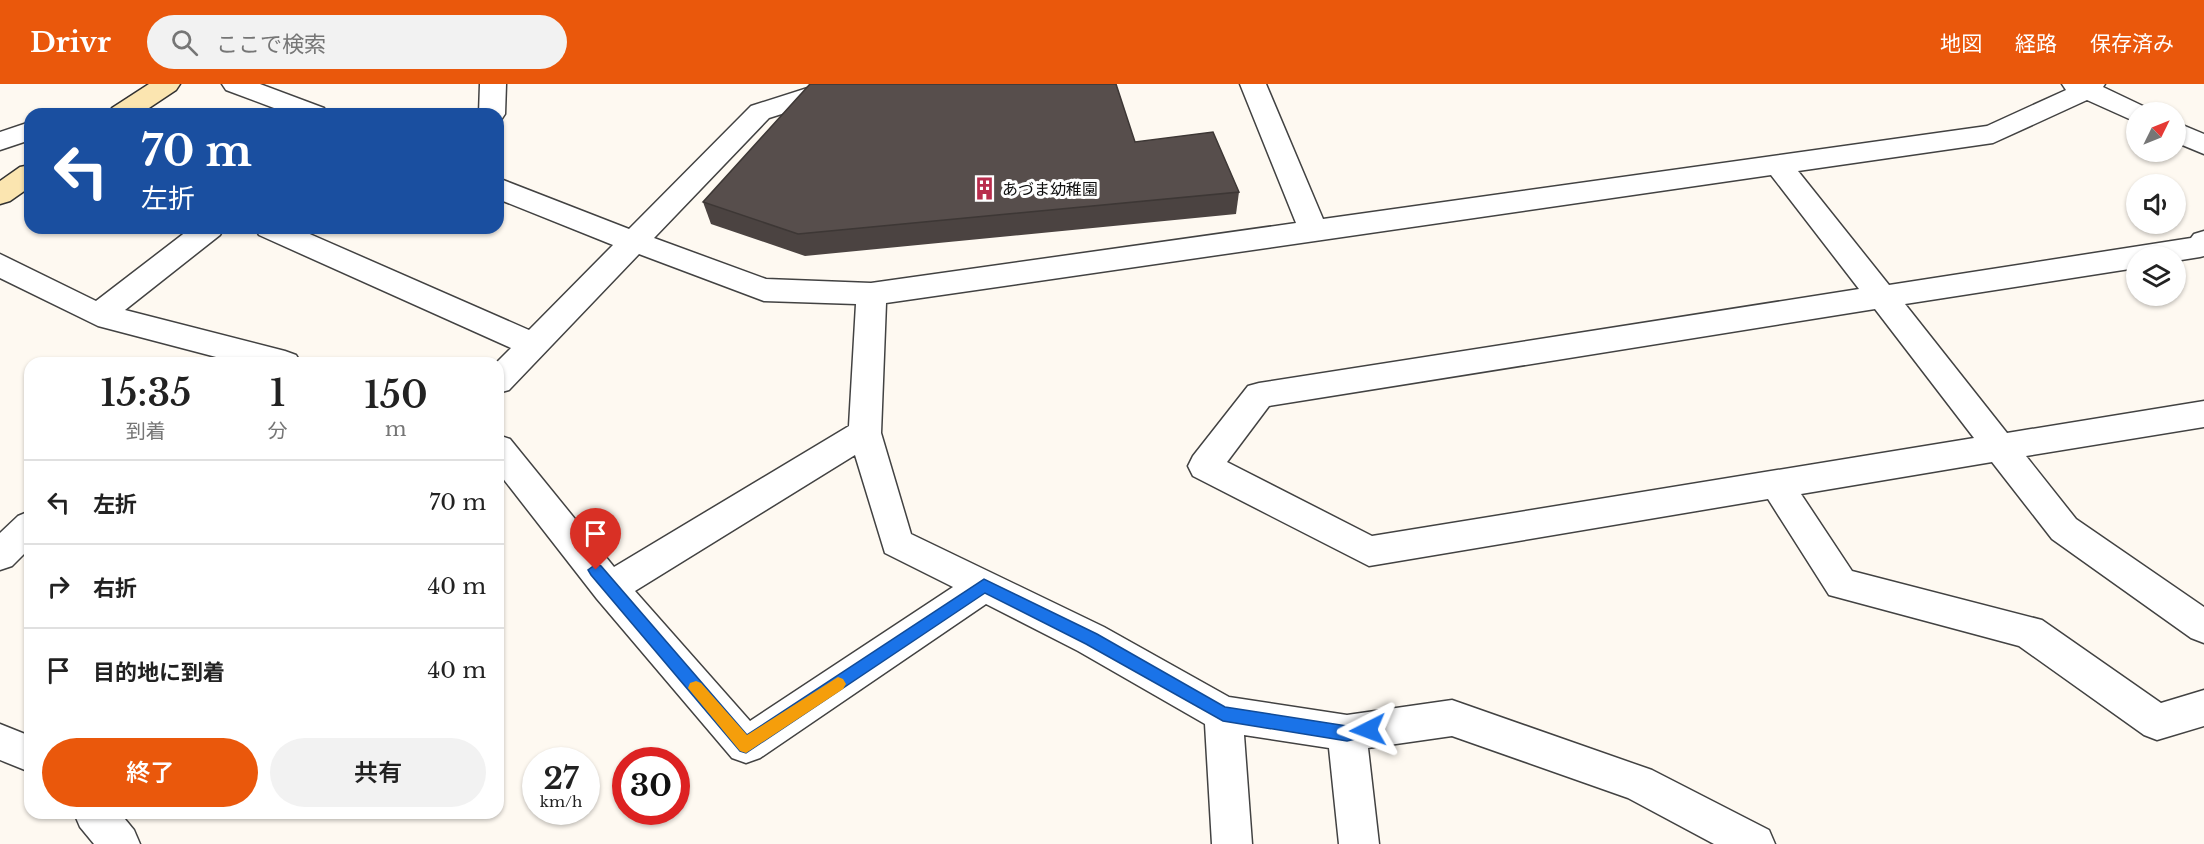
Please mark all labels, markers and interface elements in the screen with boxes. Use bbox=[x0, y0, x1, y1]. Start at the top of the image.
search box bbox=[147, 15, 567, 69]
text: Drivr bbox=[30, 25, 111, 60]
icon: search bbox=[168, 26, 201, 59]
text: ここで検索 bbox=[216, 31, 326, 58]
text: 地図 bbox=[1940, 31, 1982, 57]
text: 経路 bbox=[2015, 31, 2057, 57]
text: 保存済み bbox=[2090, 31, 2174, 57]
north arrow bbox=[2126, 102, 2186, 162]
map controls bbox=[2126, 102, 2186, 306]
text: 70 m bbox=[141, 125, 252, 177]
icon: left bbox=[42, 132, 120, 210]
button: sound bbox=[2126, 174, 2186, 234]
building icon: あづま幼稚園 bbox=[971, 176, 997, 202]
place label: あづま幼稚園 bbox=[1002, 179, 1098, 199]
text: 左折 bbox=[141, 182, 195, 215]
button: layers bbox=[2126, 246, 2186, 306]
text: 15:35 bbox=[100, 371, 191, 416]
text: 1 bbox=[270, 371, 286, 416]
text: 150 bbox=[364, 373, 428, 418]
text: m bbox=[385, 417, 407, 441]
text: 到着 bbox=[126, 419, 166, 443]
text: 分 bbox=[268, 419, 288, 443]
icon: left bbox=[42, 486, 75, 519]
text: 70 m bbox=[429, 489, 486, 516]
text: 左折 bbox=[93, 491, 137, 518]
pin bbox=[570, 508, 621, 570]
icon: arrive bbox=[579, 517, 612, 550]
icon: right bbox=[42, 570, 75, 603]
text: 40 m bbox=[428, 573, 486, 600]
text: 右折 bbox=[93, 575, 137, 602]
icon: arrive bbox=[42, 654, 75, 687]
text: 40 m bbox=[428, 657, 486, 684]
text: 目的地に到着 bbox=[93, 659, 225, 686]
position arrow bbox=[1336, 698, 1400, 762]
button: 終了 bbox=[42, 738, 258, 807]
button: 共有 bbox=[270, 738, 486, 807]
speed limit sign: 30 bbox=[612, 747, 690, 825]
text: 27 bbox=[543, 760, 579, 797]
text: km/h bbox=[540, 792, 582, 811]

